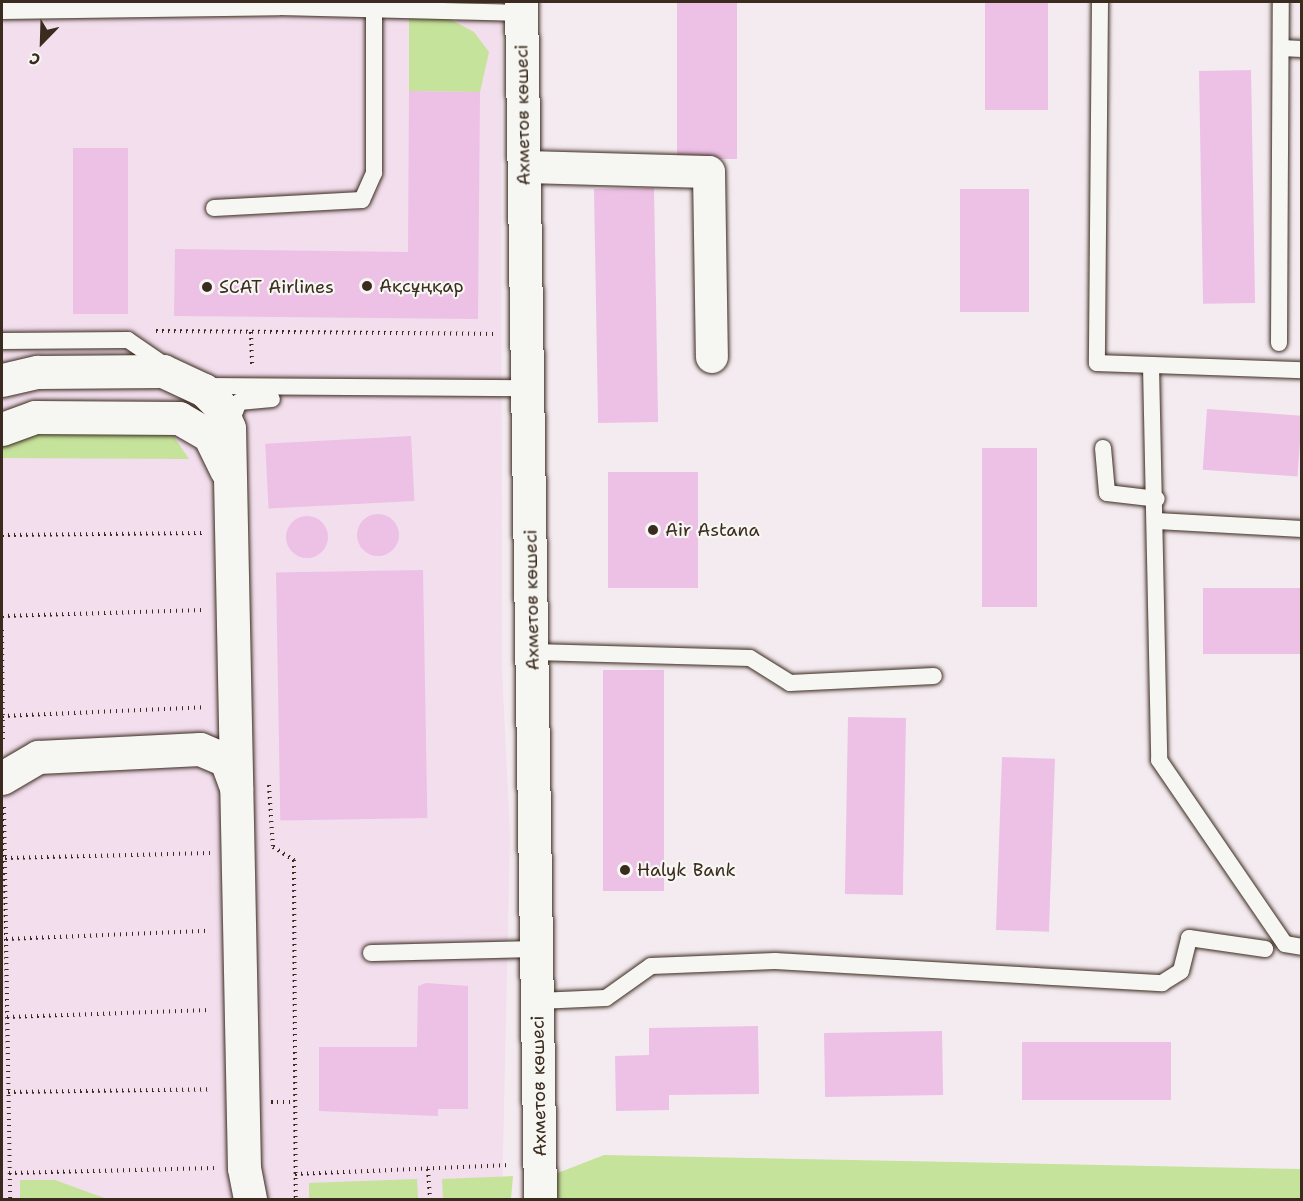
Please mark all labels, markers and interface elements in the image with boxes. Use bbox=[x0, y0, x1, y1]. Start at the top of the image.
north arrow bbox=[12, 12, 72, 72]
street label: Ахметов көшесі bbox=[511, 44, 535, 186]
text: С bbox=[26, 47, 43, 71]
place label: Ақсұңқар bbox=[379, 275, 464, 297]
place label: SCAT Airlines bbox=[219, 276, 334, 298]
marker: Ақсұңқар bbox=[360, 279, 374, 293]
marker: SCAT Airlines bbox=[200, 280, 214, 294]
place label: Air Astana bbox=[665, 519, 760, 541]
marker: Air Astana bbox=[646, 523, 660, 537]
street label: Ахметов көшесі bbox=[520, 529, 544, 671]
place label: Halyk Bank bbox=[637, 859, 736, 881]
marker: Halyk Bank bbox=[618, 863, 632, 877]
street label: Ахметов көшесі bbox=[527, 1015, 551, 1157]

